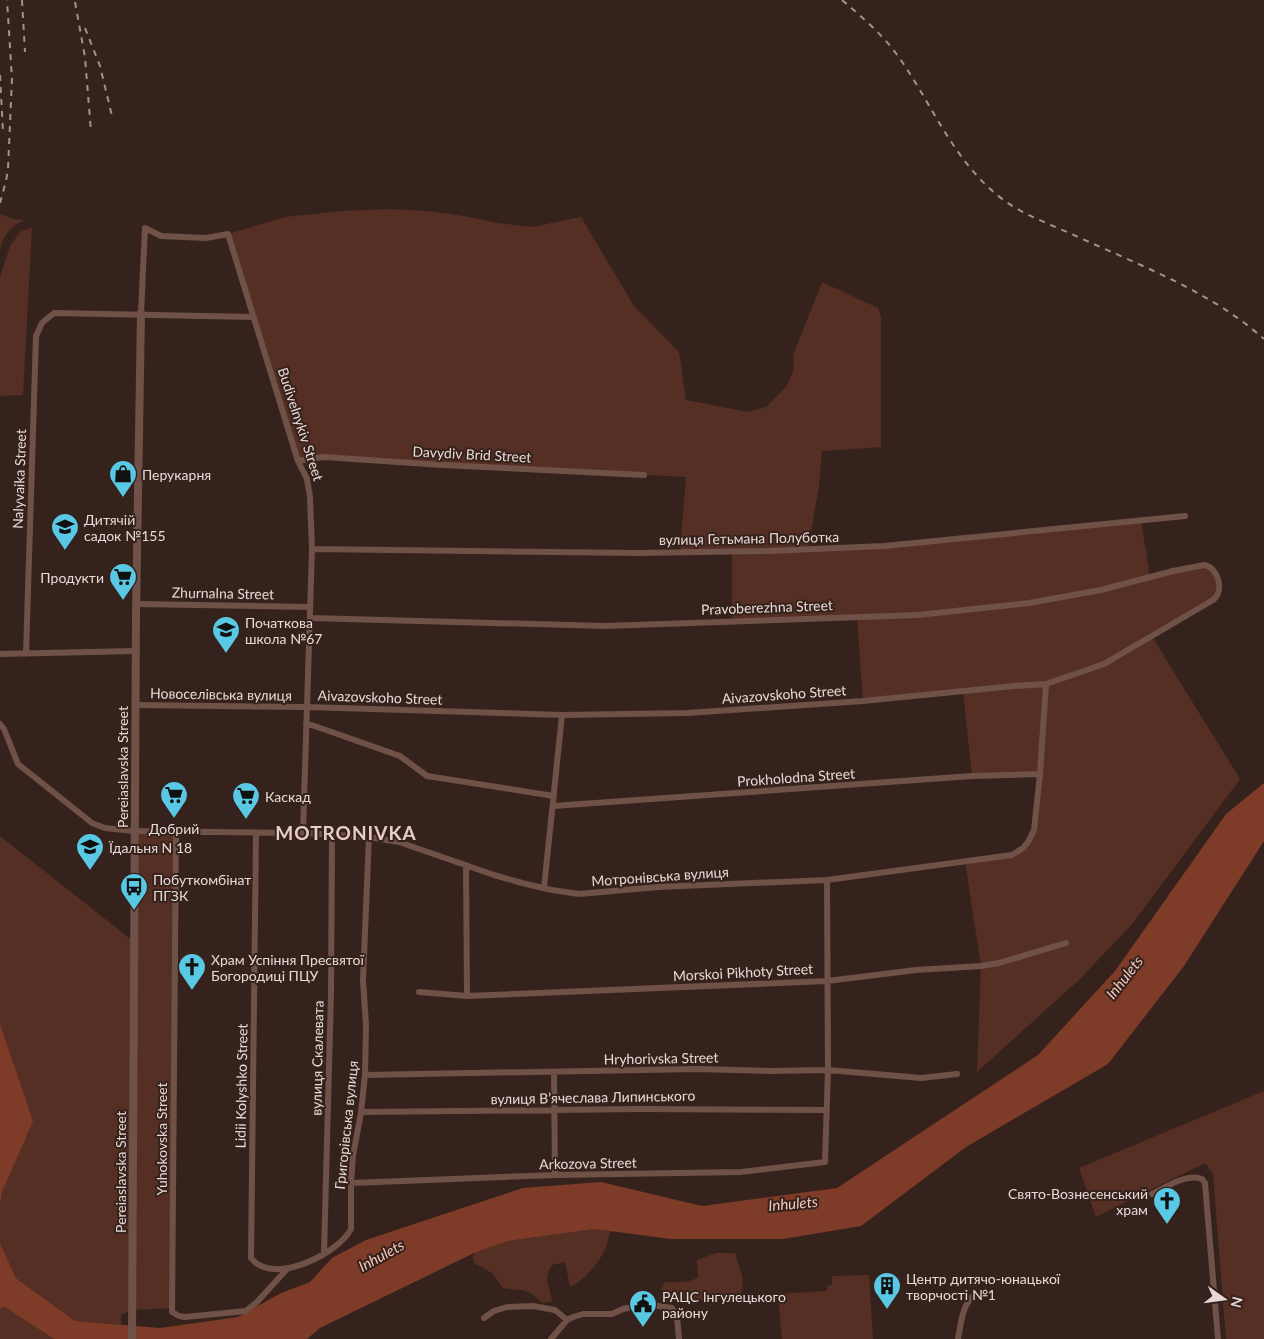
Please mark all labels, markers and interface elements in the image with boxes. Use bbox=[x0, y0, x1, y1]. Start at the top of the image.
street label: Budivelnykiv Street bbox=[275, 365, 327, 483]
street label: Nalyvaika Street bbox=[9, 429, 29, 529]
street label: Davydiv Brid Street bbox=[412, 442, 532, 466]
shop icon: Перукарня bbox=[108, 459, 138, 498]
place label: Перукарня bbox=[142, 466, 211, 483]
place label: Дитячій садок №155 bbox=[84, 511, 166, 544]
school or university icon: Дитячій садок №155 bbox=[50, 512, 80, 551]
street label: вулиця Гетьмана Полуботка bbox=[659, 528, 839, 548]
supermarket icon: Продукти bbox=[108, 562, 138, 601]
place label: Продукти bbox=[40, 569, 104, 586]
street label: Zhurnalna Street bbox=[172, 584, 274, 602]
street label: Pravoberezhna Street bbox=[701, 596, 833, 618]
place label: Початкова школа №67 bbox=[245, 614, 322, 647]
school or university icon: Початкова школа №67 bbox=[211, 615, 241, 654]
street label: Aivazovskoho Street bbox=[721, 681, 847, 707]
street label: Новоселівська вулиця bbox=[150, 684, 292, 704]
street label: Aivazovskoho Street bbox=[317, 686, 443, 708]
street label: Pereiaslavska Street bbox=[114, 706, 131, 828]
street label: Prokholodna Street bbox=[736, 764, 856, 790]
supermarket icon: Добрий bbox=[159, 780, 189, 819]
supermarket icon: Каскад bbox=[231, 781, 261, 820]
place label: Каскад bbox=[265, 788, 311, 805]
place label: Добрий bbox=[149, 820, 199, 837]
district label: MOTRONIVKA bbox=[275, 821, 417, 844]
school or university icon: Їдальня N 18 bbox=[75, 832, 105, 871]
place label: Їдальня N 18 bbox=[108, 839, 192, 856]
street label: Мотронівська вулиця bbox=[591, 863, 729, 889]
place label: Побуткомбінат ПГЗК bbox=[153, 871, 251, 904]
bus stop icon: Побуткомбінат ПГЗК bbox=[119, 872, 149, 911]
place label: Храм Успіння Пресвятої Богородиці ПЦУ bbox=[211, 951, 365, 984]
church icon: Храм Успіння Пресвятої Богородиці ПЦУ bbox=[177, 952, 207, 991]
water label: Inhulets bbox=[1102, 952, 1146, 1002]
street label: Morskoi Pikhoty Street bbox=[673, 960, 813, 984]
street label: вулиця Скалевата bbox=[307, 1000, 327, 1116]
street label: Lidii Kolyshko Street bbox=[231, 1023, 251, 1149]
street label: Hryhorivska Street bbox=[603, 1048, 719, 1068]
street label: Григорівська вулиця bbox=[331, 1060, 361, 1190]
street label: Yuhokovska Street bbox=[153, 1082, 170, 1196]
street label: вулиця В’ячеслава Липинського bbox=[491, 1087, 696, 1107]
street label: Pereiaslavska Street bbox=[112, 1111, 129, 1233]
street label: Arkozova Street bbox=[539, 1154, 637, 1172]
place label: Свято-Вознесенський храм bbox=[1008, 1185, 1148, 1218]
church icon: Свято-Вознесенський храм bbox=[1152, 1186, 1182, 1225]
water label: Inhulets bbox=[768, 1192, 818, 1214]
water label: Inhulets bbox=[355, 1235, 407, 1275]
place label: Центр дитячо-юнацької творчості №1 bbox=[906, 1270, 1061, 1303]
building icon: Центр дитячо-юнацької творчості №1 bbox=[872, 1271, 902, 1310]
north arrow bbox=[1199, 1274, 1249, 1324]
place label: РАЦС Інгулецького району bbox=[662, 1288, 786, 1321]
public building icon: РАЦС Інгулецького району bbox=[628, 1289, 658, 1328]
text: N bbox=[1228, 1295, 1247, 1310]

